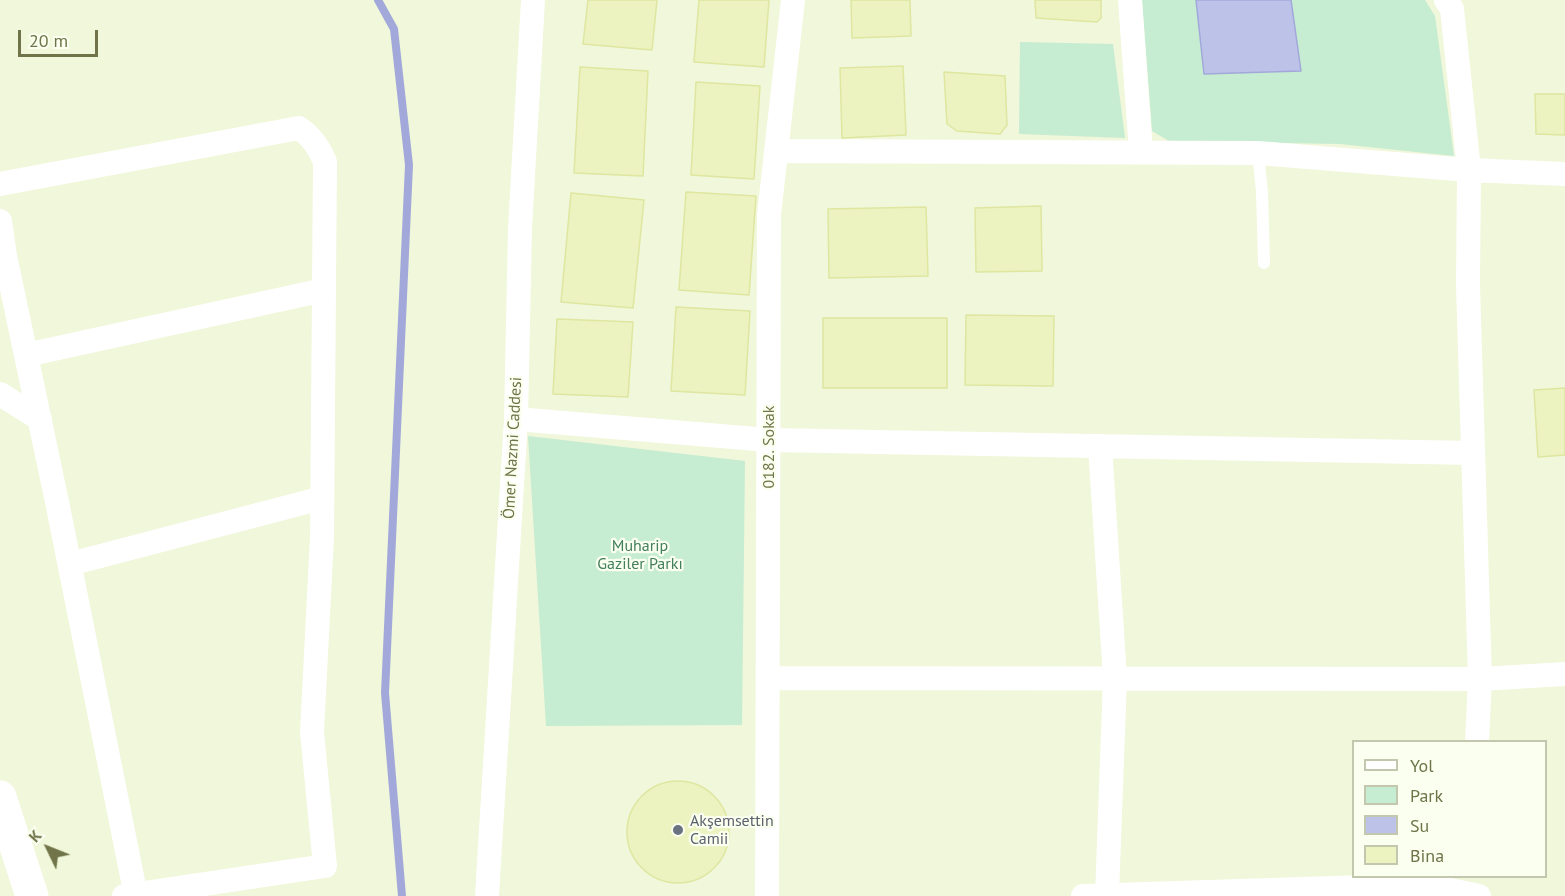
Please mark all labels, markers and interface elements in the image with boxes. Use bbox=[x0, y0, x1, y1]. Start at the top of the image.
scale bar bbox=[21, 18, 100, 56]
text: 20 m bbox=[29, 29, 68, 52]
street label: Ömer Nazmi Caddesi bbox=[500, 376, 526, 520]
street label: 0182. Sokak bbox=[759, 406, 779, 488]
park label: Muharip Gaziler Parkı bbox=[597, 536, 683, 574]
legend bbox=[1352, 740, 1547, 878]
text: Yol bbox=[1410, 754, 1433, 777]
text: Park bbox=[1410, 784, 1443, 807]
place label: Akşemsettin Camii bbox=[690, 811, 774, 849]
text: Su bbox=[1410, 814, 1429, 837]
north arrow bbox=[18, 818, 78, 878]
marker: Akşemsettin Camii bbox=[671, 823, 685, 837]
text: K bbox=[24, 825, 46, 846]
text: Bina bbox=[1410, 844, 1444, 867]

